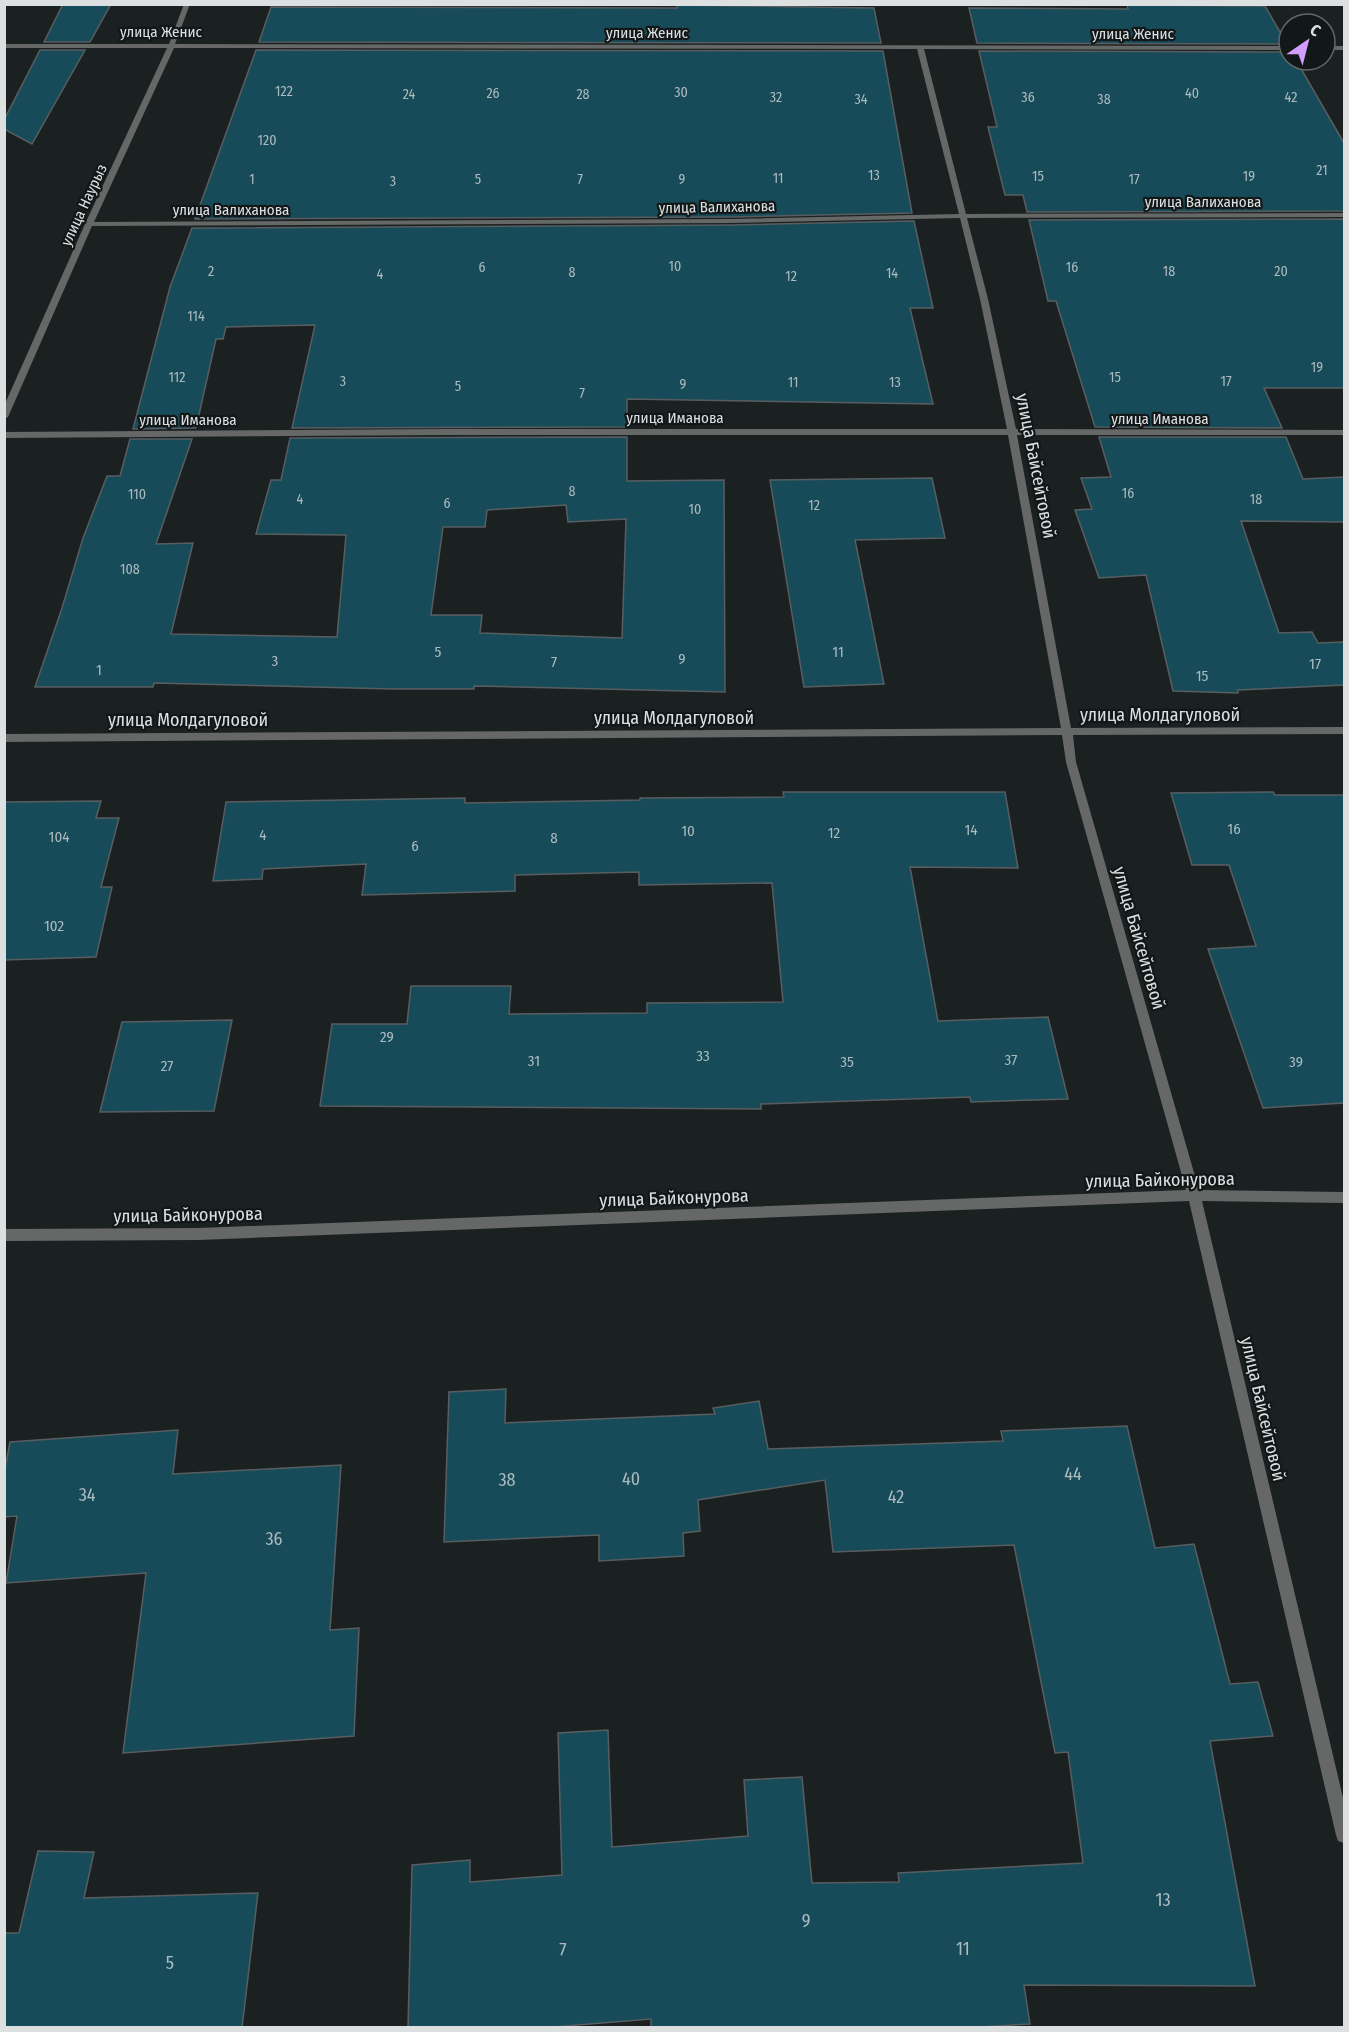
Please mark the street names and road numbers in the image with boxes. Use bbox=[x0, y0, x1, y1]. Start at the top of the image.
street label: улица Женис bbox=[120, 23, 203, 41]
street label: улица Женис bbox=[606, 24, 689, 42]
street label: улица Женис bbox=[1092, 25, 1175, 43]
street label: улица Наурыз bbox=[57, 161, 111, 249]
street label: улица Валиханова bbox=[1145, 193, 1261, 211]
street label: улица Валиханова bbox=[658, 197, 776, 217]
street label: улица Валиханова bbox=[173, 201, 289, 219]
street label: улица Байсейтовой bbox=[1011, 391, 1061, 541]
street label: улица Иманова bbox=[626, 409, 724, 427]
street label: улица Иманова bbox=[1111, 410, 1209, 428]
street label: улица Иманова bbox=[139, 411, 237, 429]
street label: улица Молдагуловой bbox=[1080, 704, 1240, 726]
street label: улица Молдагуловой bbox=[594, 707, 754, 729]
street label: улица Молдагуловой bbox=[108, 709, 268, 731]
street label: улица Байсейтовой bbox=[1108, 864, 1170, 1012]
street label: улица Байконурова bbox=[1085, 1168, 1235, 1192]
street label: улица Байконурова bbox=[599, 1184, 749, 1212]
street label: улица Байконурова bbox=[113, 1203, 263, 1227]
street label: улица Байсейтовой bbox=[1236, 1335, 1290, 1483]

